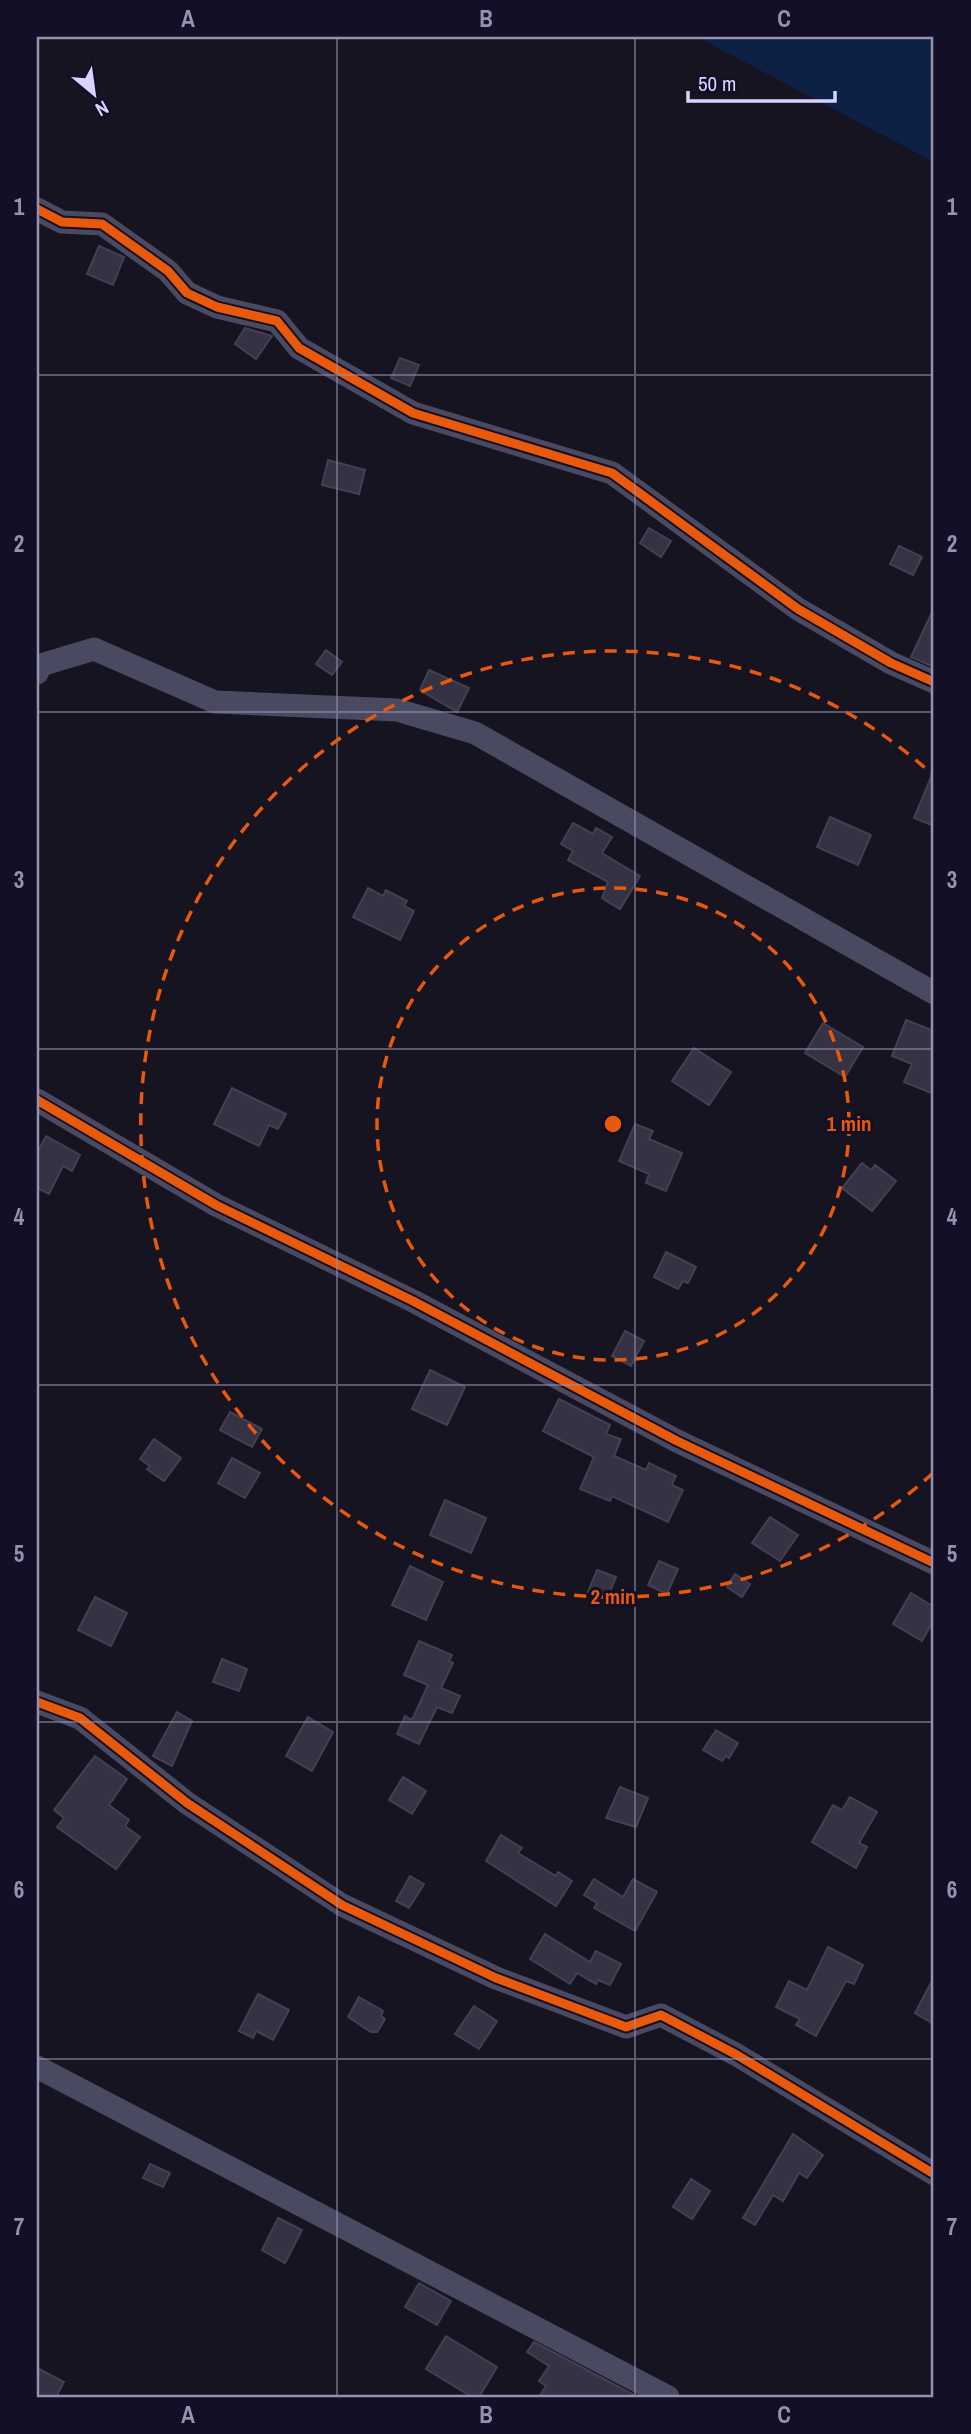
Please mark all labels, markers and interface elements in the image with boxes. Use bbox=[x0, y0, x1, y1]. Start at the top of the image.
text: A bbox=[181, 3, 195, 34]
text: B bbox=[479, 3, 493, 34]
text: C bbox=[777, 3, 791, 34]
north arrow bbox=[60, 60, 130, 130]
scale bar bbox=[688, 60, 834, 104]
text: 50 m bbox=[698, 69, 736, 98]
text: N bbox=[91, 95, 113, 123]
text: 1 bbox=[14, 191, 25, 222]
text: 1 bbox=[947, 191, 958, 222]
text: 2 bbox=[14, 528, 24, 559]
text: 2 bbox=[947, 528, 957, 559]
text: 3 bbox=[14, 864, 24, 895]
text: 3 bbox=[947, 864, 957, 895]
text: 1 min bbox=[827, 1109, 871, 1138]
centre of rings bbox=[601, 1112, 625, 1136]
text: 4 bbox=[14, 1201, 25, 1232]
text: 4 bbox=[947, 1201, 958, 1232]
text: 5 bbox=[14, 1538, 24, 1569]
text: 5 bbox=[947, 1538, 957, 1569]
text: 2 min bbox=[591, 1582, 635, 1611]
text: 6 bbox=[14, 1874, 24, 1905]
text: 6 bbox=[947, 1874, 957, 1905]
text: 7 bbox=[14, 2211, 24, 2242]
text: 7 bbox=[947, 2211, 957, 2242]
text: A bbox=[181, 2399, 195, 2430]
text: B bbox=[479, 2399, 493, 2430]
text: C bbox=[777, 2399, 791, 2430]

